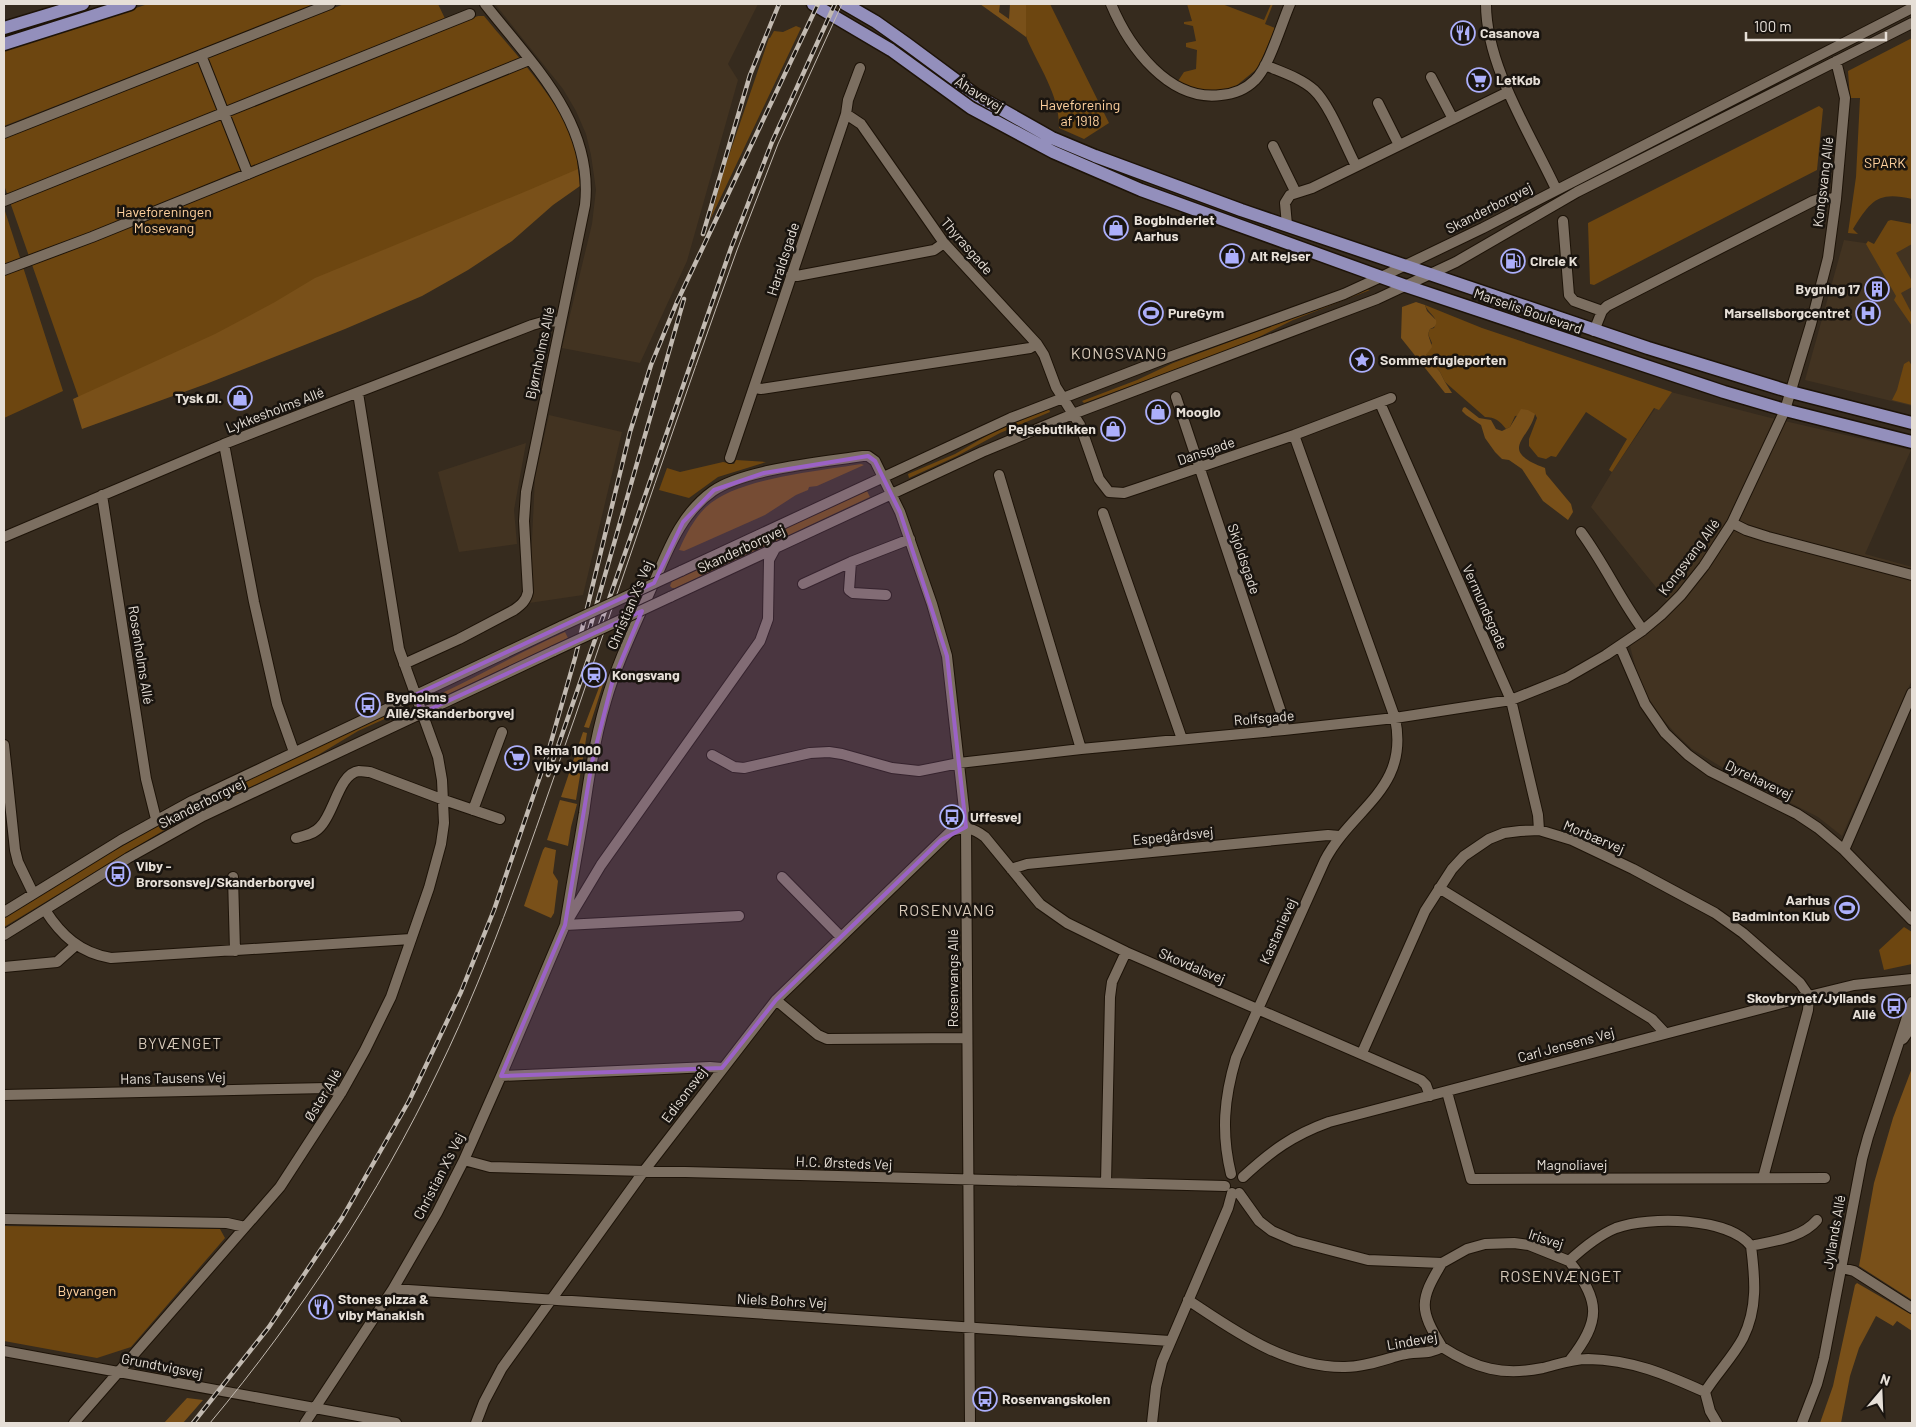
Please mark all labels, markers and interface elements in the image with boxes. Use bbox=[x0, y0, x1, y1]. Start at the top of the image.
scale bar bbox=[1746, 10, 1886, 42]
text: 100 m bbox=[1754, 17, 1792, 35]
restaurant icon: Casanova bbox=[1450, 20, 1476, 46]
place label: Casanova bbox=[1480, 24, 1540, 41]
supermarket icon: LetKøb bbox=[1466, 67, 1492, 93]
place label: LetKøb bbox=[1496, 71, 1541, 88]
street label: Åhavevej bbox=[952, 72, 1007, 115]
park label: Haveforening af 1918 bbox=[1040, 96, 1120, 129]
street label: Kongsvang Allé bbox=[1809, 136, 1836, 228]
park label: SPARK bbox=[1864, 154, 1906, 171]
street label: Skanderborgvej bbox=[1443, 178, 1535, 237]
park label: Haveforeningen Mosevang bbox=[116, 203, 212, 236]
place label: Bogbinderiet Aarhus bbox=[1134, 211, 1215, 244]
street label: Thyrasgade bbox=[938, 213, 997, 278]
shop icon: Bogbinderiet Aarhus bbox=[1103, 215, 1129, 241]
street label: Haraldsgade bbox=[763, 220, 802, 298]
shop icon: Alt Rejser bbox=[1219, 243, 1245, 269]
place label: Alt Rejser bbox=[1250, 247, 1311, 264]
fuel station icon: Circle K bbox=[1500, 248, 1526, 274]
place label: Circle K bbox=[1530, 252, 1578, 269]
building icon: Bygning 17 bbox=[1864, 276, 1890, 302]
place label: Bygning 17 bbox=[1796, 280, 1860, 297]
street label: Marselis Boulevard bbox=[1472, 284, 1585, 337]
sports icon: PureGym bbox=[1138, 300, 1164, 326]
hospital icon: Marselisborgcentret bbox=[1855, 300, 1881, 326]
place label: PureGym bbox=[1168, 304, 1224, 321]
place label: Marselisborgcentret bbox=[1724, 304, 1850, 321]
street label: Bjørnholms Allé bbox=[521, 305, 558, 401]
district label: KONGSVANG bbox=[1071, 343, 1167, 362]
place icon: Sommerfugleporten bbox=[1349, 347, 1375, 373]
place label: Sommerfugleporten bbox=[1380, 351, 1506, 368]
street label: Lykkesholms Allé bbox=[223, 383, 326, 436]
shop icon: Tysk Øl. bbox=[227, 385, 253, 411]
place label: Tysk Øl. bbox=[175, 389, 222, 406]
shop icon: Moogio bbox=[1145, 399, 1171, 425]
place label: Moogio bbox=[1176, 403, 1221, 420]
shop icon: Pejsebutikken bbox=[1100, 416, 1126, 442]
place label: Pejsebutikken bbox=[1008, 420, 1096, 437]
street label: Dansgade bbox=[1175, 433, 1237, 468]
street label: Kongsvang Allé bbox=[1654, 515, 1723, 598]
street label: Skanderborgvej bbox=[694, 521, 787, 576]
street label: Skjoldsgade bbox=[1224, 521, 1264, 596]
street label: Christian X's Vej bbox=[603, 558, 656, 652]
street label: Vermundsgade bbox=[1459, 562, 1512, 652]
street label: Rosenholms Allé bbox=[125, 604, 158, 705]
station icon: Kongsvang bbox=[581, 662, 607, 688]
place label: Kongsvang bbox=[612, 666, 680, 683]
place label: Bygholms Allé/Skanderborgvej bbox=[386, 688, 514, 721]
bus stop icon: Bygholms Allé/Skanderborgvej bbox=[355, 692, 381, 718]
street label: Rolfsgade bbox=[1233, 706, 1295, 729]
place label: Rema 1000 Viby Jylland bbox=[534, 741, 609, 774]
supermarket icon: Rema 1000 Viby Jylland bbox=[504, 745, 530, 771]
street label: Dyrehavevej bbox=[1723, 756, 1796, 803]
street label: Skanderborgvej bbox=[156, 773, 248, 832]
bus stop icon: Uffesvej bbox=[939, 804, 965, 830]
place label: Uffesvej bbox=[970, 808, 1021, 825]
street label: Morbærvej bbox=[1561, 816, 1627, 857]
street label: Espegårdsvej bbox=[1132, 823, 1214, 848]
place label: Viby - Brorsonsvej/Skanderborgvej bbox=[136, 857, 315, 890]
bus stop icon: Viby - Brorsonsvej/Skanderborgvej bbox=[105, 861, 131, 887]
place label: Aarhus Badminton Klub bbox=[1732, 891, 1830, 924]
street label: Kastanievej bbox=[1255, 895, 1300, 966]
sports icon: Aarhus Badminton Klub bbox=[1834, 895, 1860, 921]
district label: ROSENVANG bbox=[899, 900, 995, 919]
street label: Rosenvangs Allé bbox=[944, 929, 961, 1027]
street label: Skovdalsvej bbox=[1157, 944, 1228, 987]
place label: Skovbrynet/Jyllands Allé bbox=[1747, 989, 1876, 1022]
bus stop icon: Skovbrynet/Jyllands Allé bbox=[1881, 993, 1907, 1019]
street label: Carl Jensens Vej bbox=[1516, 1023, 1616, 1066]
district label: BYVÆNGET bbox=[138, 1034, 222, 1052]
street label: Edisonsvej bbox=[657, 1064, 710, 1126]
street label: Øster Allé bbox=[300, 1065, 345, 1124]
street label: Hans Tausens Vej bbox=[120, 1068, 226, 1087]
street label: Christian X's Vej bbox=[409, 1129, 468, 1222]
street label: H.C. Ørsteds Vej bbox=[795, 1152, 893, 1173]
street label: Magnoliavej bbox=[1537, 1156, 1607, 1173]
street label: Jyllands Allé bbox=[1819, 1193, 1848, 1270]
street label: Irisvej bbox=[1526, 1225, 1566, 1252]
district label: ROSENVÆNGET bbox=[1500, 1266, 1622, 1285]
park label: Byvangen bbox=[58, 1282, 116, 1299]
place label: Stones pizza & viby Manakish bbox=[338, 1290, 429, 1323]
street label: Niels Bohrs Vej bbox=[737, 1290, 828, 1311]
restaurant icon: Stones pizza & viby Manakish bbox=[308, 1294, 334, 1320]
street label: Lindevej bbox=[1385, 1328, 1439, 1353]
street label: Grundtvigsvej bbox=[120, 1349, 204, 1382]
north arrow bbox=[1856, 1367, 1906, 1417]
text: N bbox=[1878, 1370, 1893, 1389]
bus stop icon: Rosenvangskolen bbox=[972, 1386, 998, 1412]
place label: Rosenvangskolen bbox=[1002, 1390, 1110, 1407]

